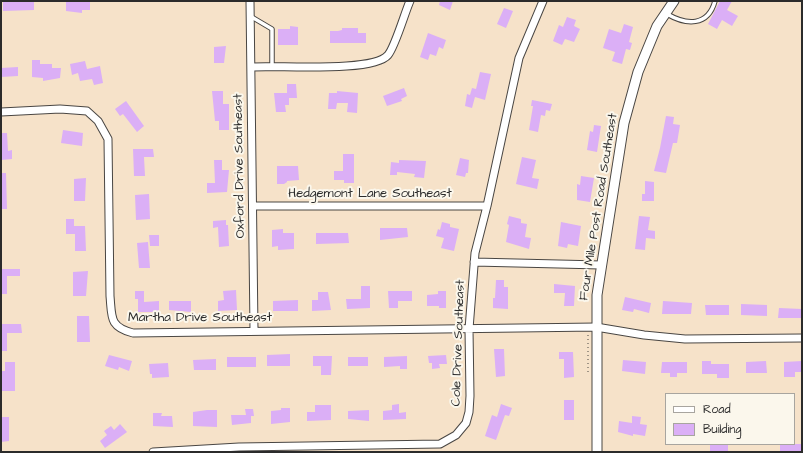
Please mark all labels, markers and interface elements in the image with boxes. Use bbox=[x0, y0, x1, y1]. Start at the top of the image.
street label: Oxford Drive Southeast bbox=[231, 93, 249, 239]
street label: Four Mile Post Road Southeast bbox=[576, 112, 622, 302]
street label: Hedgemont Lane Southeast bbox=[288, 186, 452, 202]
street label: Cole Drive Southeast bbox=[449, 279, 469, 407]
street label: Martha Drive Southeast bbox=[128, 310, 272, 326]
legend bbox=[665, 393, 795, 445]
text: Road bbox=[703, 401, 731, 418]
text: Building bbox=[703, 421, 741, 438]

